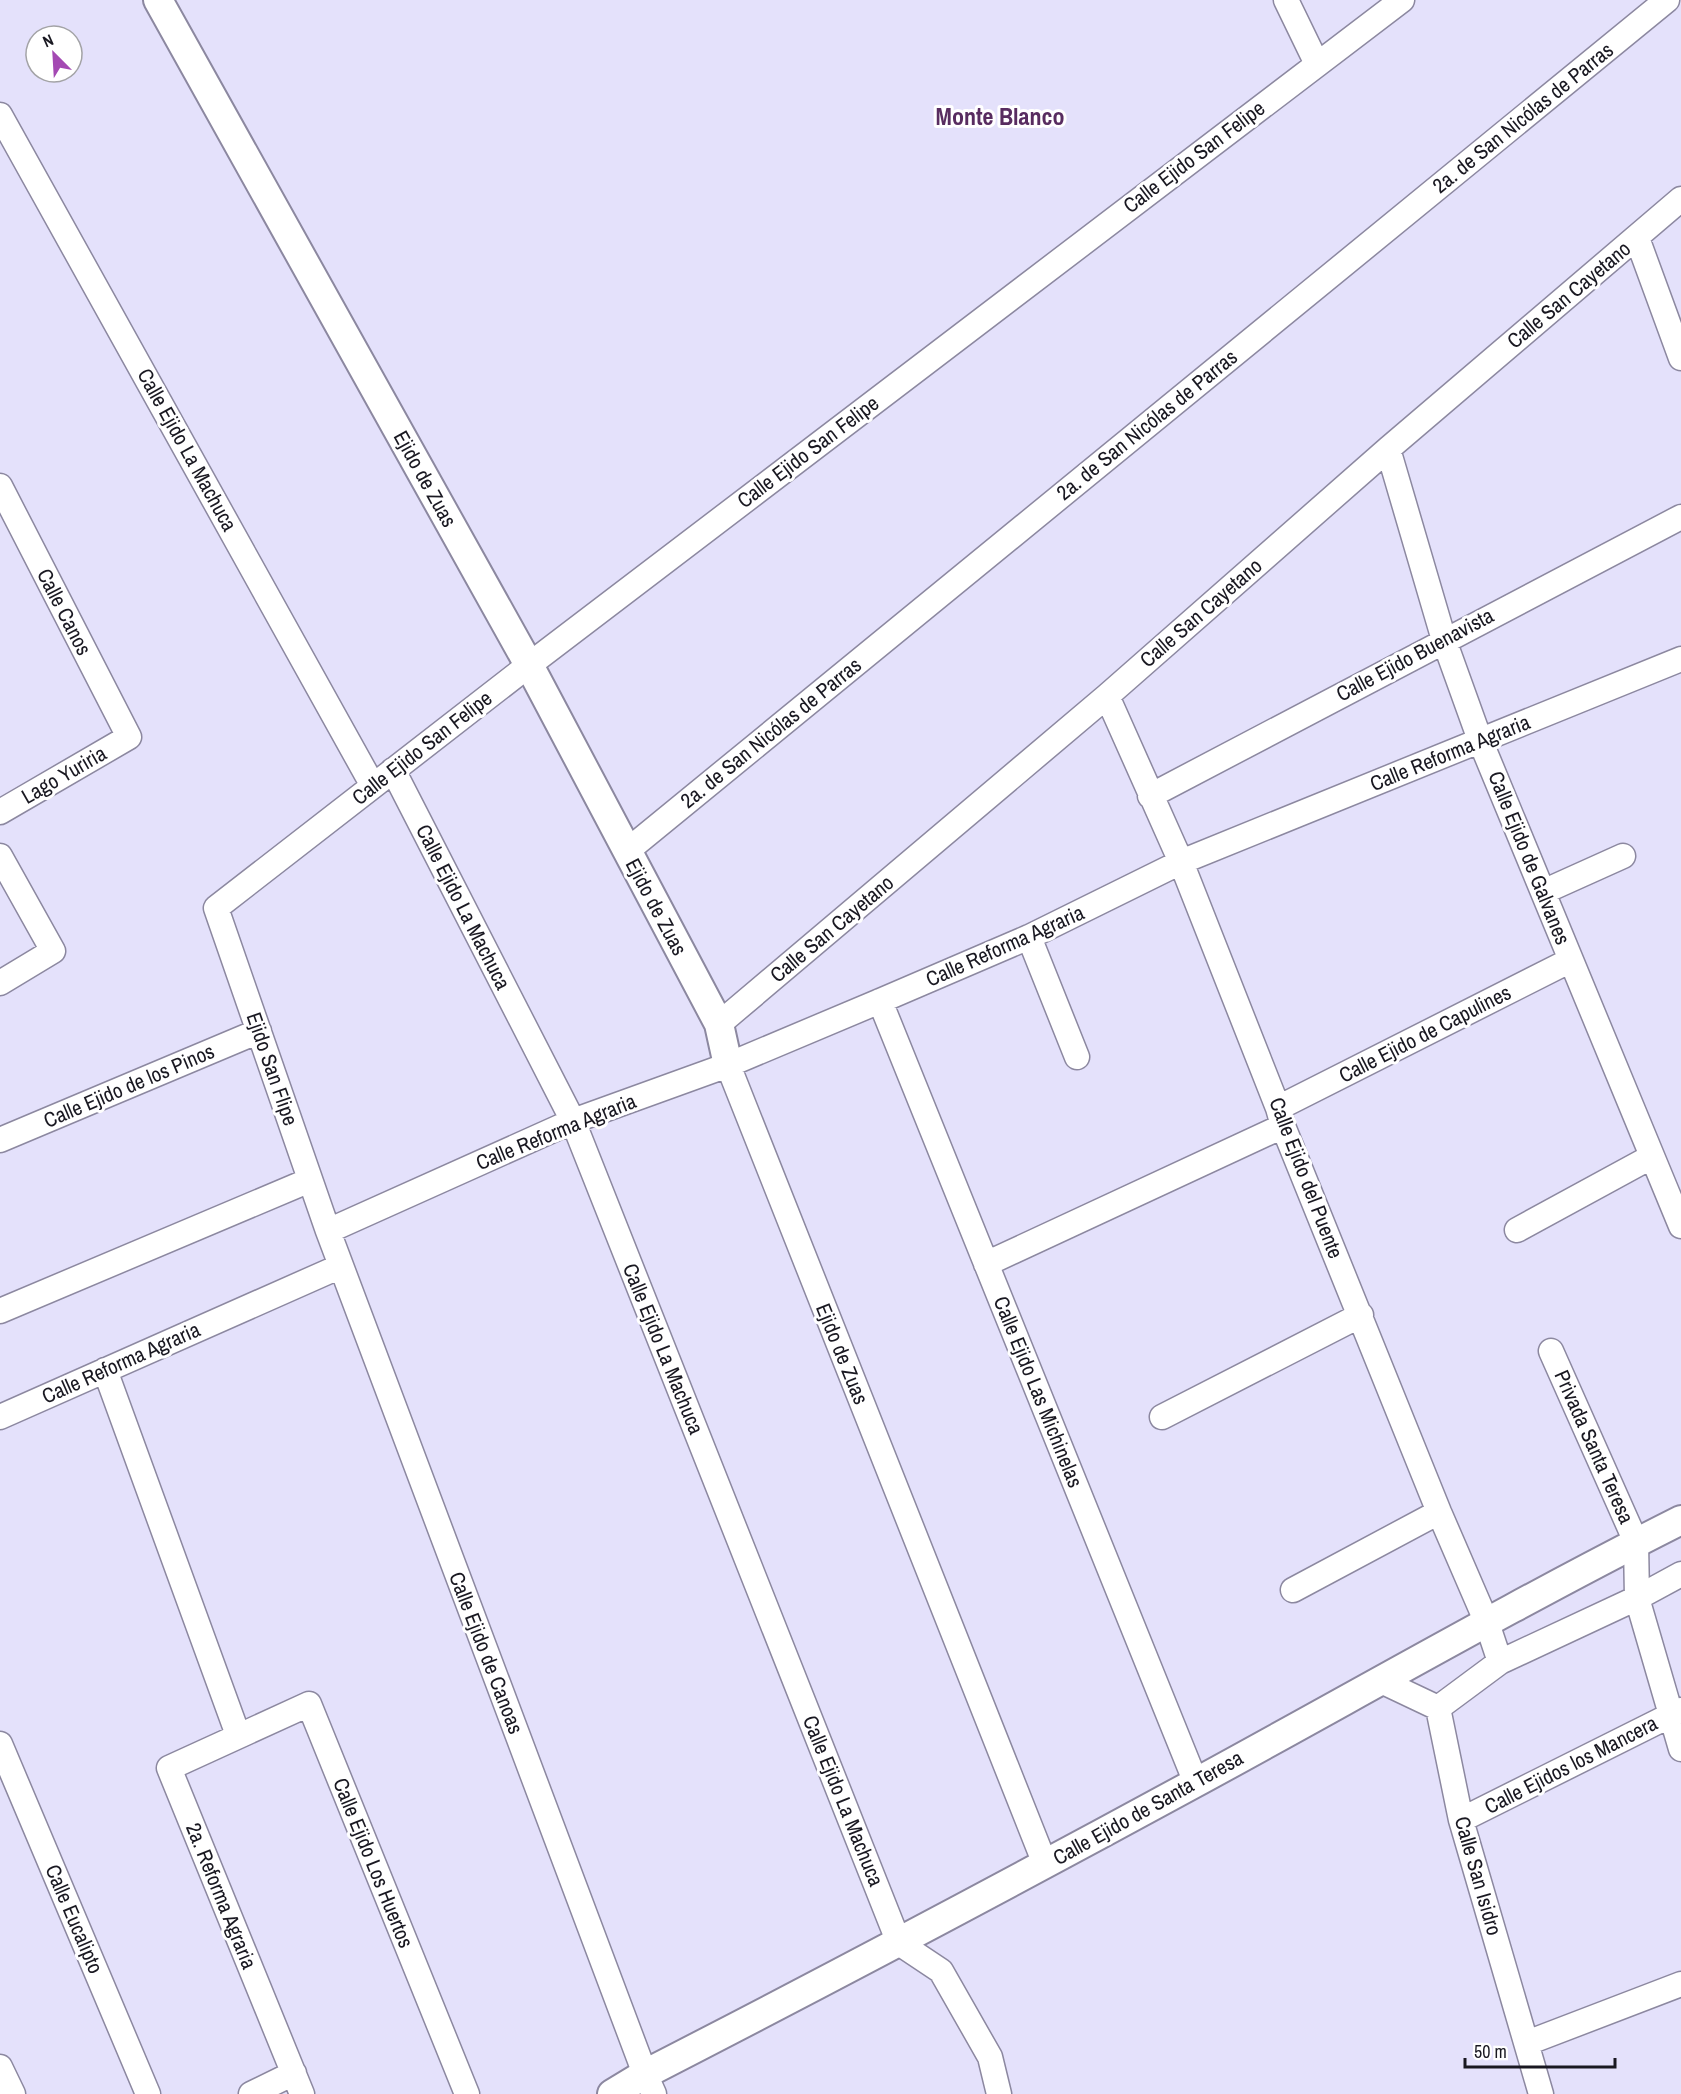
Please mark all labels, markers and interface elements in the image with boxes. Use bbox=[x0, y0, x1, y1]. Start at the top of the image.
north arrow bbox=[24, 24, 84, 84]
text: N bbox=[39, 28, 57, 52]
street label: 2a. de San Nicólas de Parras bbox=[1426, 36, 1619, 200]
street label: Calle Ejido San Felipe bbox=[1117, 94, 1271, 219]
district label: Monte Blanco bbox=[935, 100, 1065, 132]
street label: Calle San Cayetano bbox=[1501, 234, 1637, 355]
street label: 2a. de San Nicólas de Parras bbox=[1050, 343, 1243, 507]
street label: Calle Ejido La Machuca bbox=[131, 363, 244, 537]
street label: Calle Ejido San Felipe bbox=[731, 389, 885, 514]
street label: Ejido de Zuas bbox=[387, 425, 464, 532]
street label: Calle San Cayetano bbox=[1133, 551, 1268, 674]
street label: Calle Canos bbox=[30, 563, 99, 660]
street label: Calle Ejido Buenavista bbox=[1331, 601, 1499, 708]
street label: 2a. de San Nicólas de Parras bbox=[674, 651, 867, 815]
street label: Calle Ejido San Felipe bbox=[346, 684, 498, 812]
street label: Calle Reforma Agraria bbox=[1365, 707, 1535, 798]
street label: Lago Yuriria bbox=[16, 738, 112, 811]
street label: Calle Ejido de Galvanes bbox=[1481, 767, 1578, 949]
street label: Calle Ejido La Machuca bbox=[409, 819, 518, 995]
street label: Ejido de Zuas bbox=[619, 853, 694, 960]
street label: Calle San Cayetano bbox=[764, 868, 900, 989]
street label: Calle Reforma Agraria bbox=[921, 897, 1089, 993]
street label: Calle Ejido de Capulines bbox=[1334, 978, 1516, 1089]
street label: Ejido San Flipe bbox=[240, 1008, 305, 1129]
street label: Calle Ejido de los Pinos bbox=[39, 1036, 219, 1135]
street label: Calle Reforma Agraria bbox=[471, 1086, 641, 1177]
street label: Calle Ejido del Puente bbox=[1262, 1093, 1351, 1263]
street label: Calle Ejido La Machuca bbox=[616, 1259, 711, 1439]
street label: Calle Ejido Las Michinelas bbox=[987, 1292, 1090, 1492]
street label: Ejido de Zuas bbox=[809, 1299, 876, 1409]
street label: Calle Reforma Agraria bbox=[37, 1314, 205, 1410]
street label: Privada Santa Teresa bbox=[1548, 1365, 1641, 1529]
street label: Calle Ejido de Canoas bbox=[442, 1568, 531, 1738]
street label: Calle Ejidos los Mancera bbox=[1479, 1708, 1663, 1821]
street label: Calle Ejido La Machuca bbox=[796, 1711, 891, 1891]
street label: Calle Ejido de Santa Teresa bbox=[1048, 1743, 1248, 1872]
street label: Calle Ejido Los Huertos bbox=[326, 1774, 421, 1952]
street label: Calle San Isidro bbox=[1448, 1813, 1509, 1939]
street label: 2a. Reforma Agraria bbox=[179, 1818, 264, 1974]
street label: Calle Eucalipto bbox=[38, 1860, 110, 1978]
scale bar bbox=[1465, 2031, 1615, 2069]
text: 50 m bbox=[1474, 2039, 1507, 2064]

